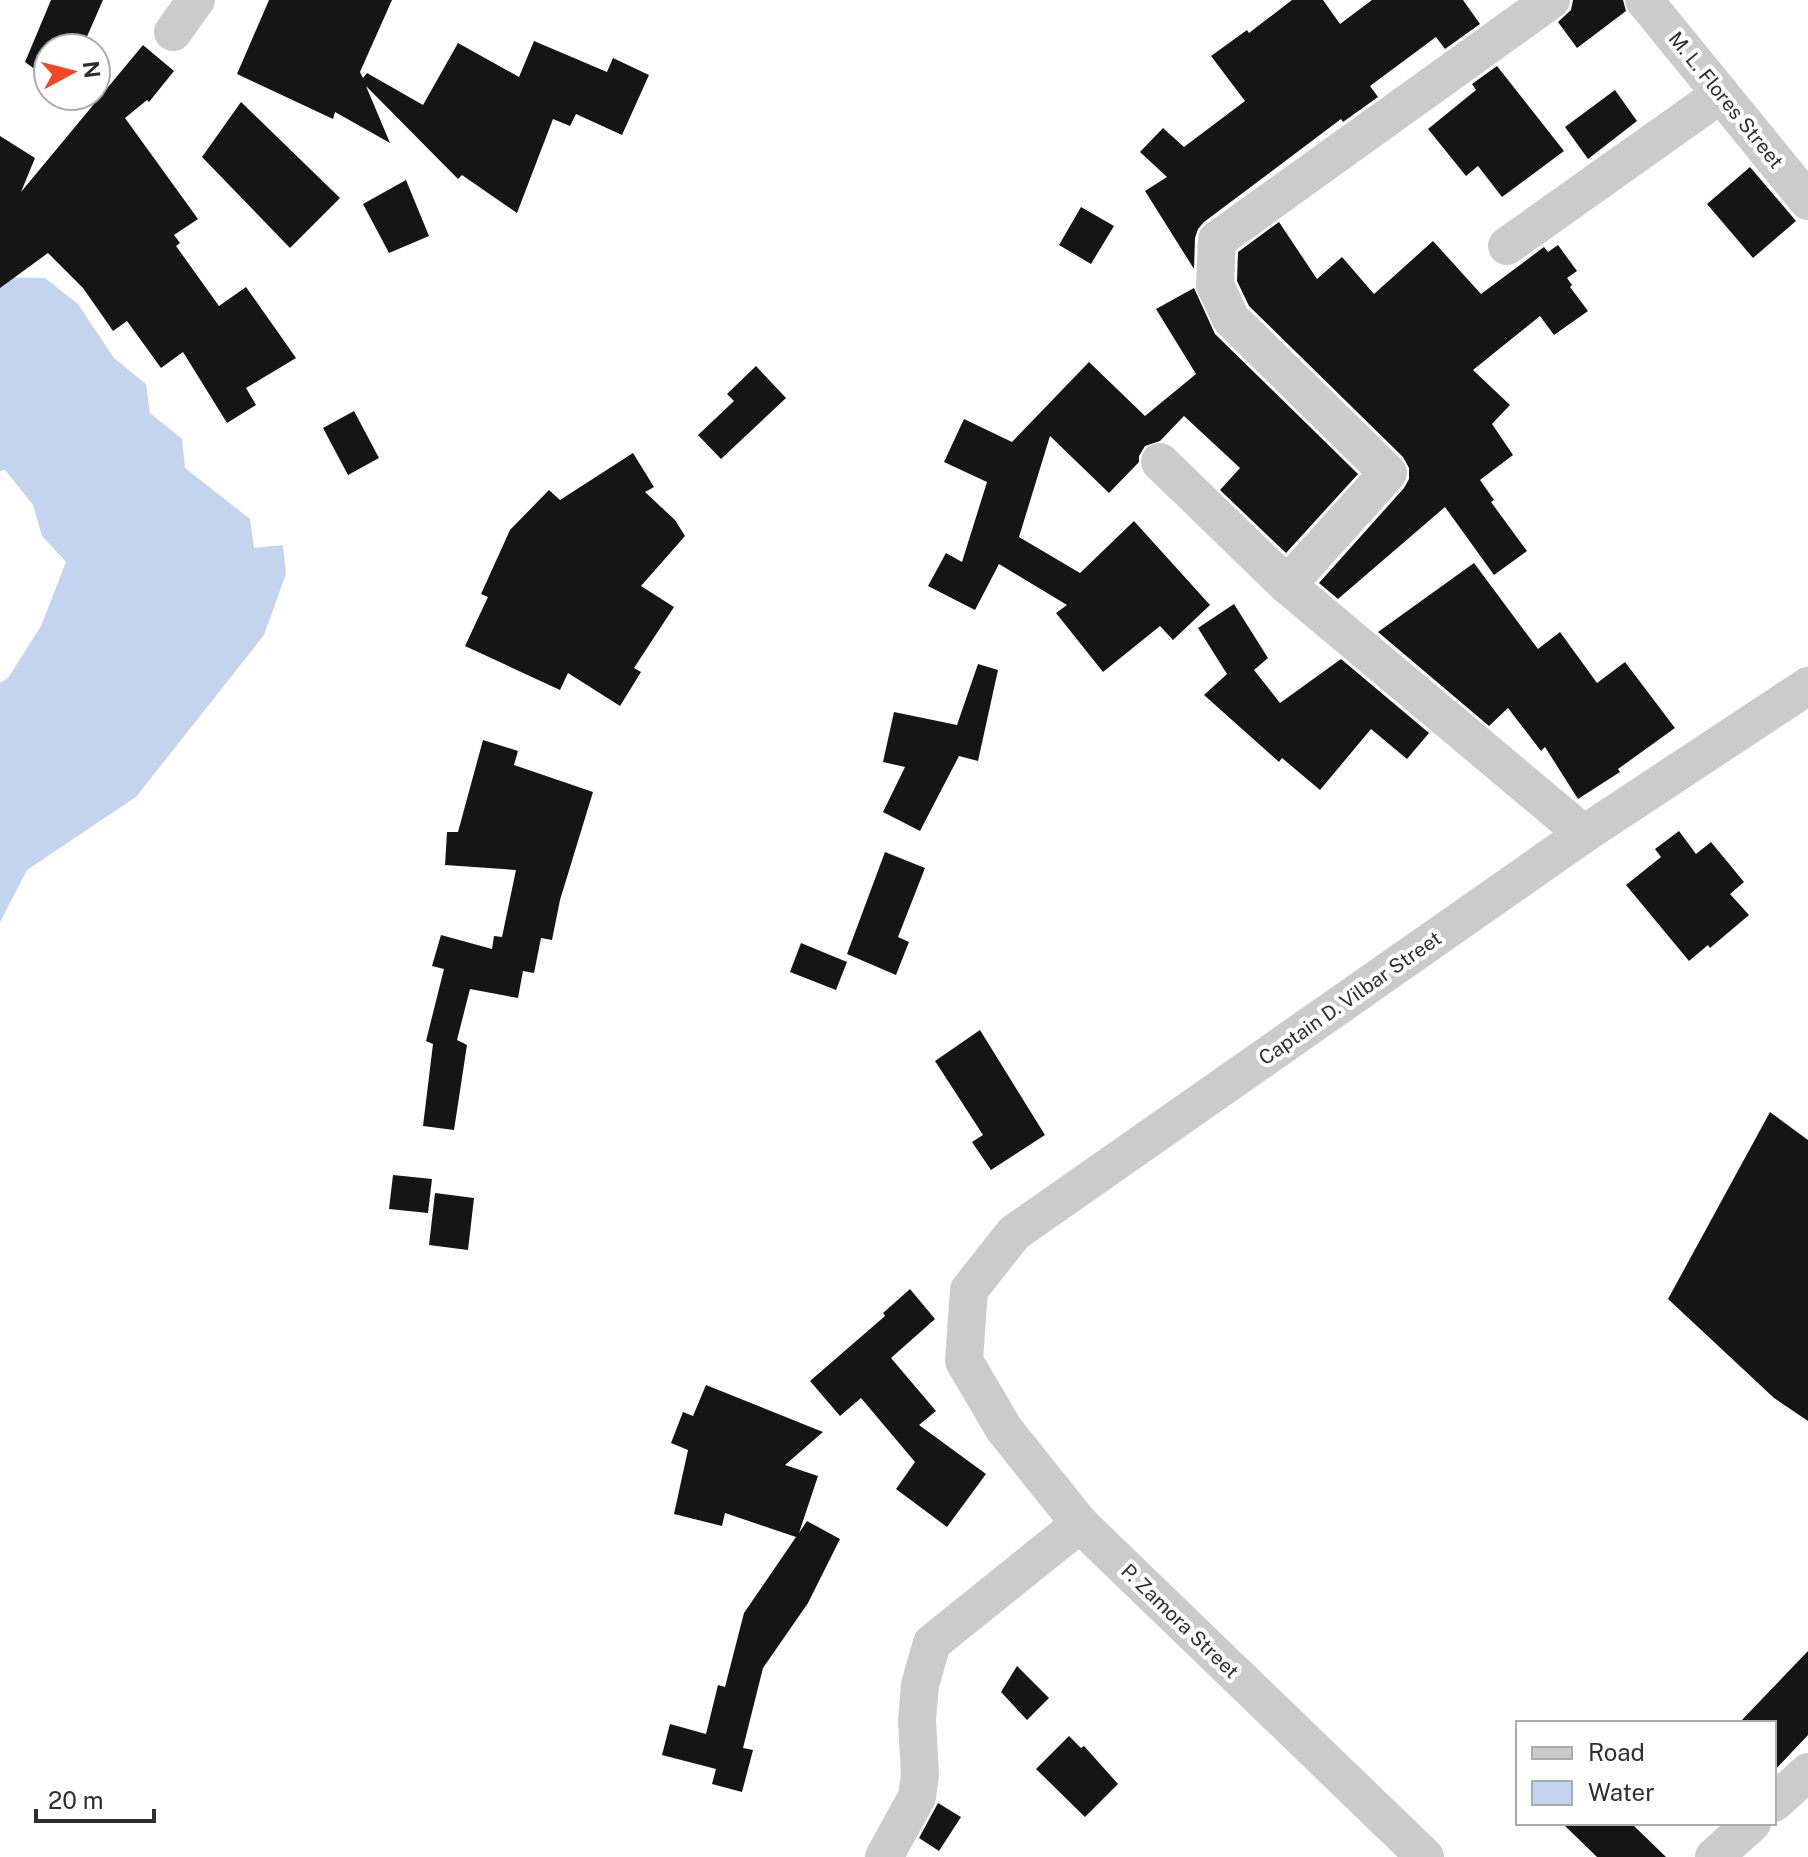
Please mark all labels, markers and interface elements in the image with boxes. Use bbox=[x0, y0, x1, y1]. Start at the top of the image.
street label: M. L. Flores Street bbox=[1664, 27, 1788, 173]
north arrow bbox=[32, 32, 112, 112]
text: N bbox=[78, 59, 106, 80]
street label: Captain D. Vilbar Street bbox=[1254, 926, 1446, 1070]
street label: P. Zamora Street bbox=[1116, 1559, 1244, 1683]
legend bbox=[1516, 1721, 1776, 1825]
text: Road bbox=[1588, 1738, 1645, 1766]
scale bar bbox=[36, 1773, 154, 1823]
text: Water bbox=[1588, 1778, 1655, 1806]
text: 20 m bbox=[48, 1786, 104, 1814]

